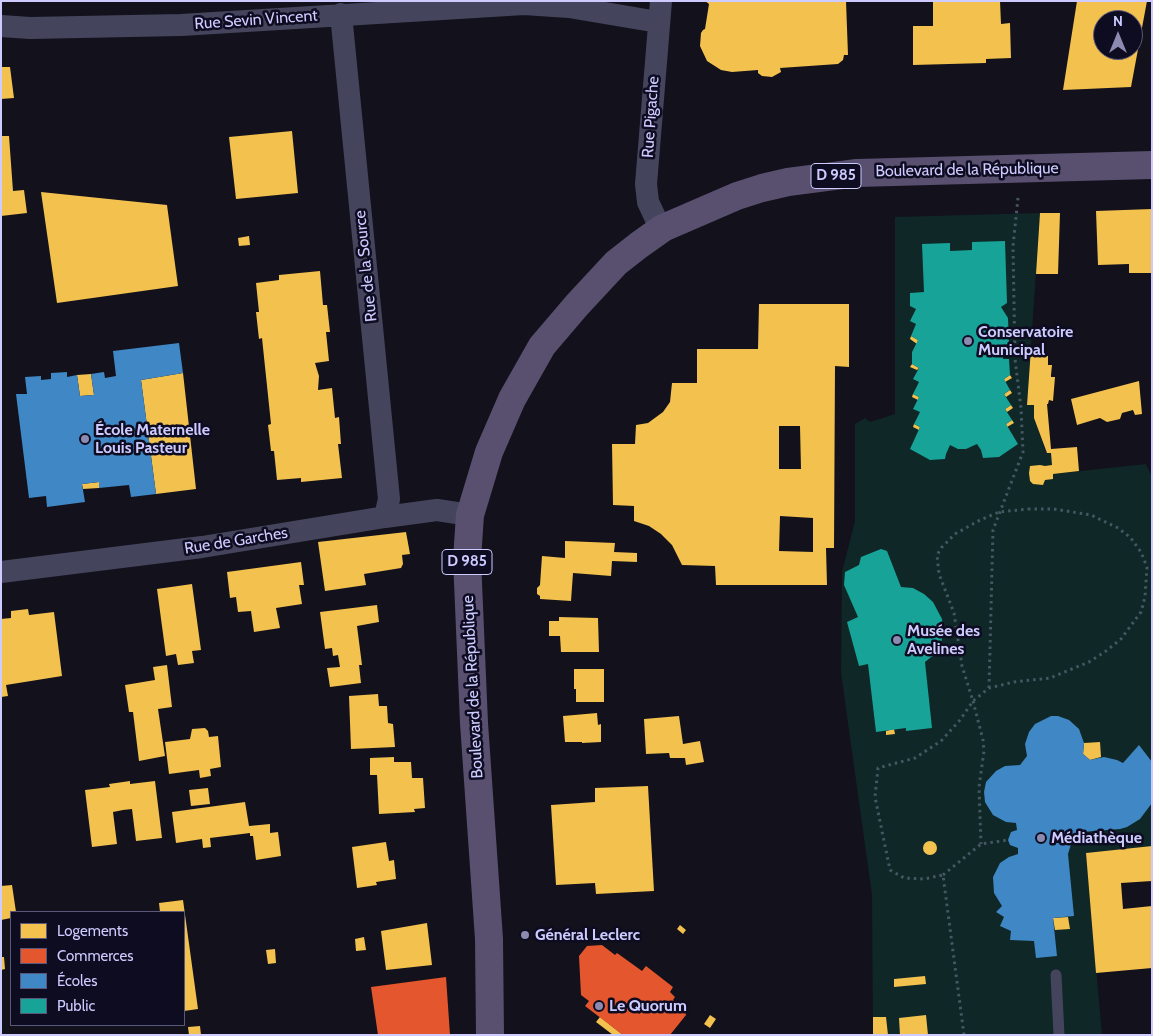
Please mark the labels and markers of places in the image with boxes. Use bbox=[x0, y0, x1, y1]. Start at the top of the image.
place label: Conservatoire Municipal bbox=[978, 322, 1073, 360]
marker: Conservatoire Municipal bbox=[962, 335, 974, 347]
place label: École Maternelle Louis Pasteur bbox=[95, 420, 210, 458]
marker: École Maternelle Louis Pasteur bbox=[79, 433, 91, 445]
place label: Musée des Avelines bbox=[907, 621, 980, 659]
marker: Musée des Avelines bbox=[891, 634, 903, 646]
place label: Médiathèque bbox=[1051, 828, 1142, 848]
marker: Médiathèque bbox=[1035, 832, 1047, 844]
place label: Général Leclerc bbox=[535, 925, 640, 945]
marker: Général Leclerc bbox=[519, 929, 531, 941]
place label: Le Quorum bbox=[609, 996, 687, 1016]
marker: Le Quorum bbox=[593, 1000, 605, 1012]

